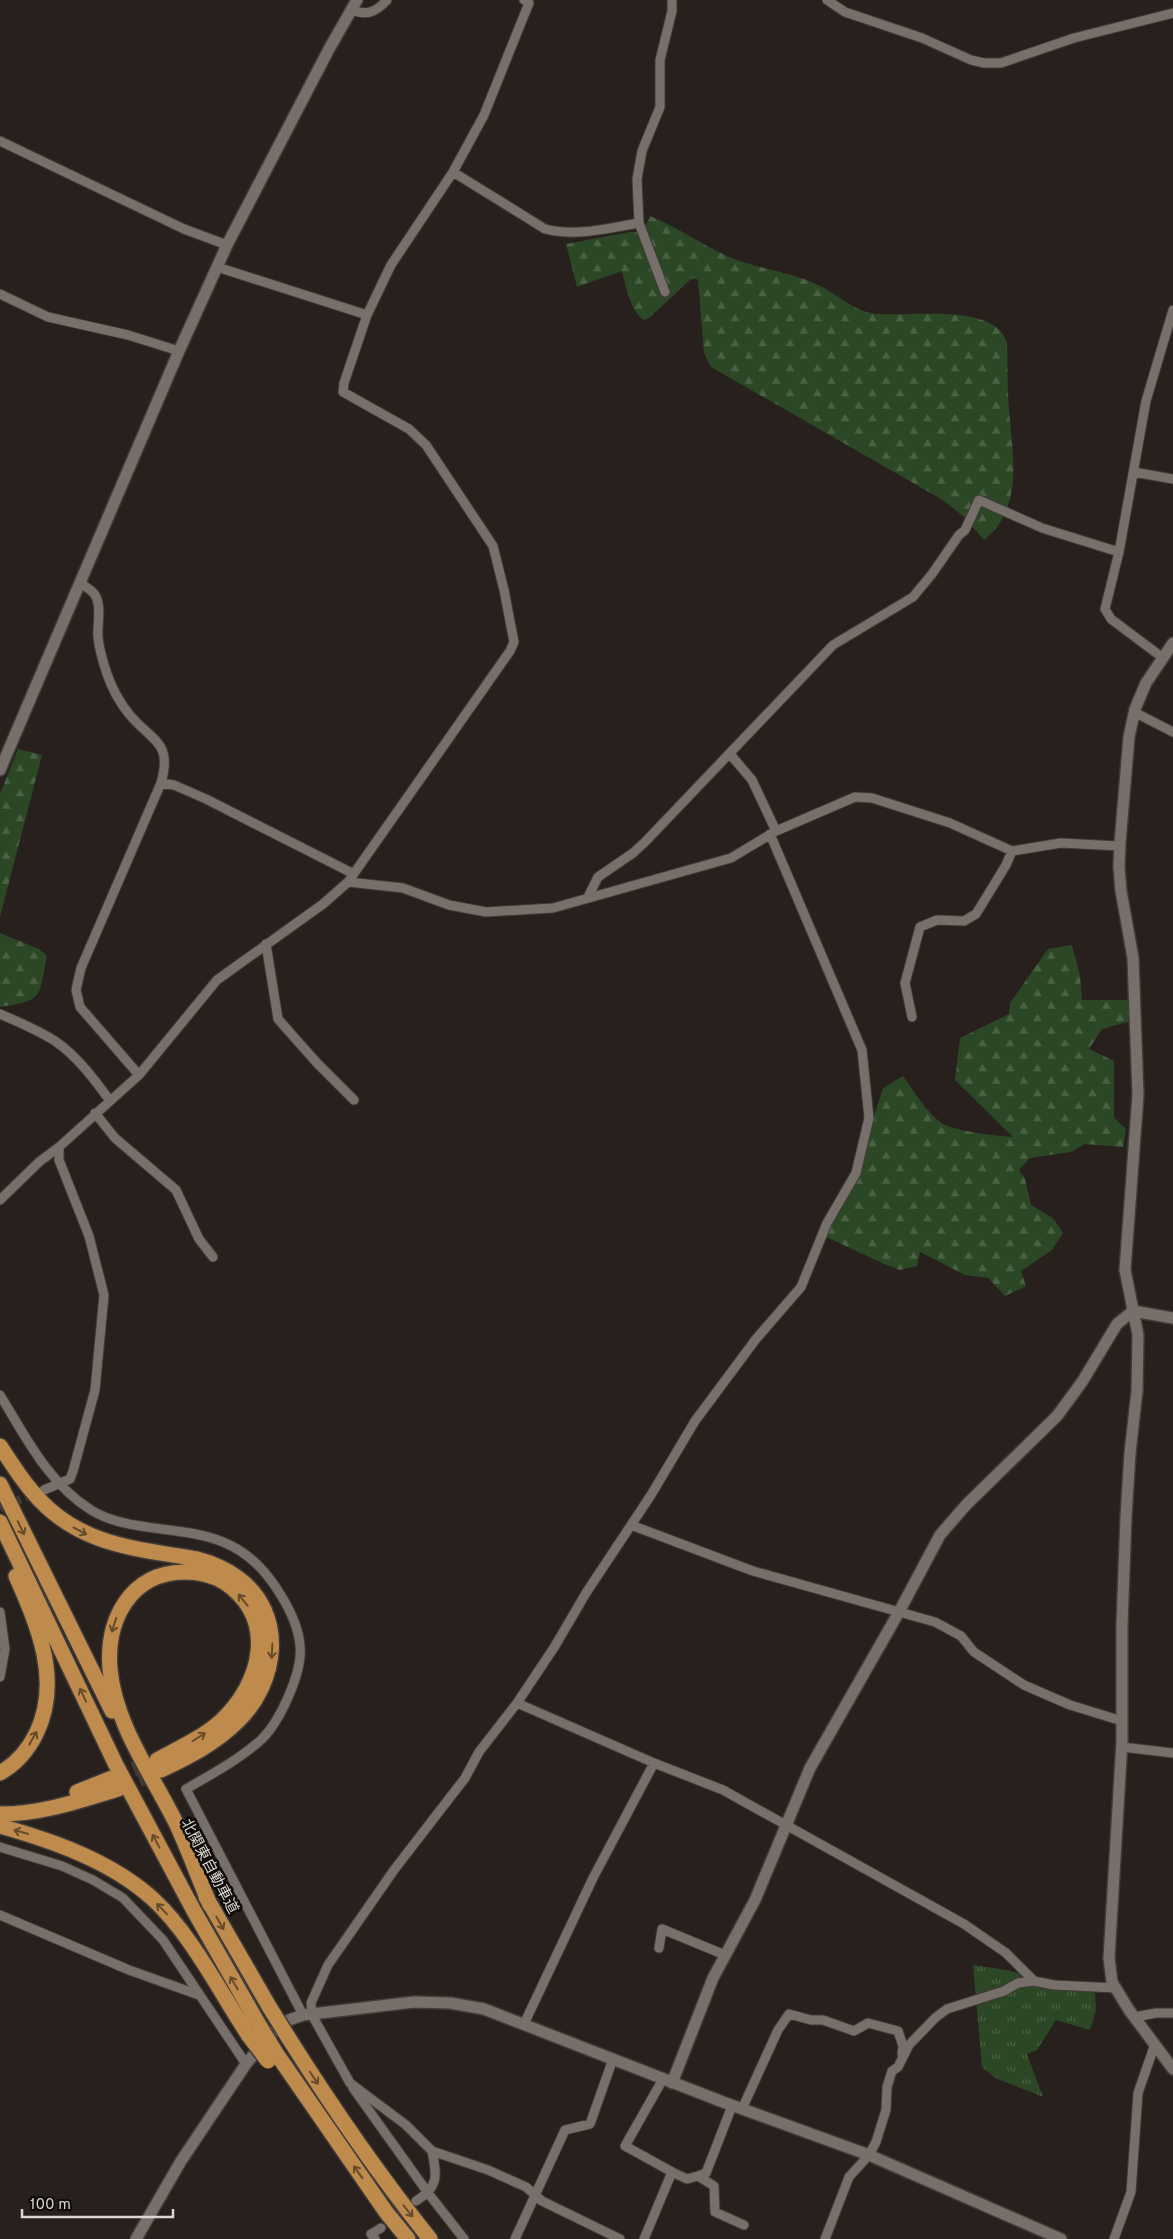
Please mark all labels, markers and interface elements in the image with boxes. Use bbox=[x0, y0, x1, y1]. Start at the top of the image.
one-way arrow bbox=[17, 1520, 26, 1535]
one-way arrow bbox=[73, 1526, 88, 1536]
one-way arrow bbox=[237, 1594, 248, 1607]
one-way arrow bbox=[109, 1616, 119, 1632]
one-way arrow bbox=[267, 1643, 276, 1659]
one-way arrow bbox=[78, 1688, 88, 1703]
one-way arrow bbox=[28, 1731, 38, 1746]
one-way arrow bbox=[192, 1731, 206, 1741]
street label: 北関東自動車道 bbox=[176, 1815, 243, 1918]
one-way arrow bbox=[14, 1827, 30, 1836]
one-way arrow bbox=[150, 1834, 160, 1848]
one-way arrow bbox=[156, 1903, 168, 1915]
one-way arrow bbox=[216, 1915, 225, 1930]
one-way arrow bbox=[229, 1976, 239, 1990]
one-way arrow bbox=[309, 2071, 319, 2085]
one-way arrow bbox=[353, 2165, 363, 2179]
scale bar bbox=[22, 2186, 174, 2218]
text: 100 m bbox=[30, 2196, 71, 2215]
one-way arrow bbox=[402, 2204, 413, 2217]

